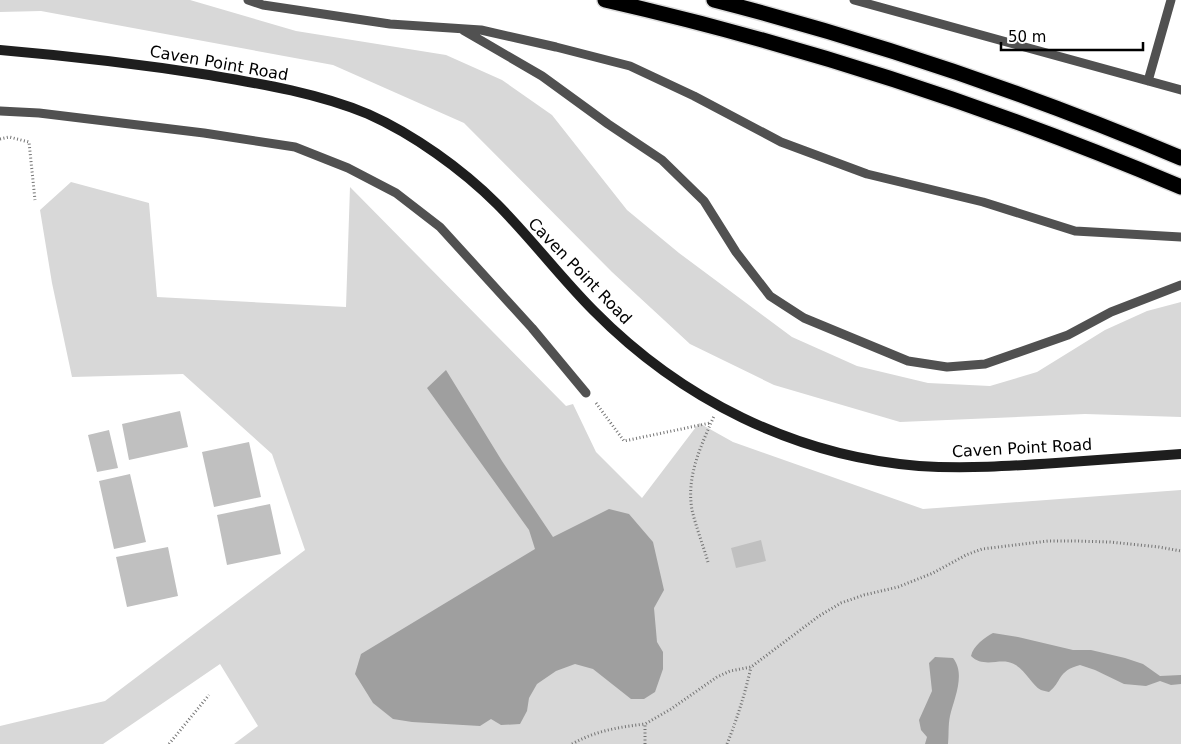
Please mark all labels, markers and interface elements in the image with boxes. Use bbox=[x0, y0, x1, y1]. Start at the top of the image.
scale bar bbox=[1001, 20, 1144, 52]
text: 50 m bbox=[1008, 28, 1046, 46]
street label: Caven Point Road bbox=[148, 41, 290, 85]
street label: Caven Point Road bbox=[524, 214, 636, 328]
street label: Caven Point Road bbox=[951, 435, 1093, 461]

